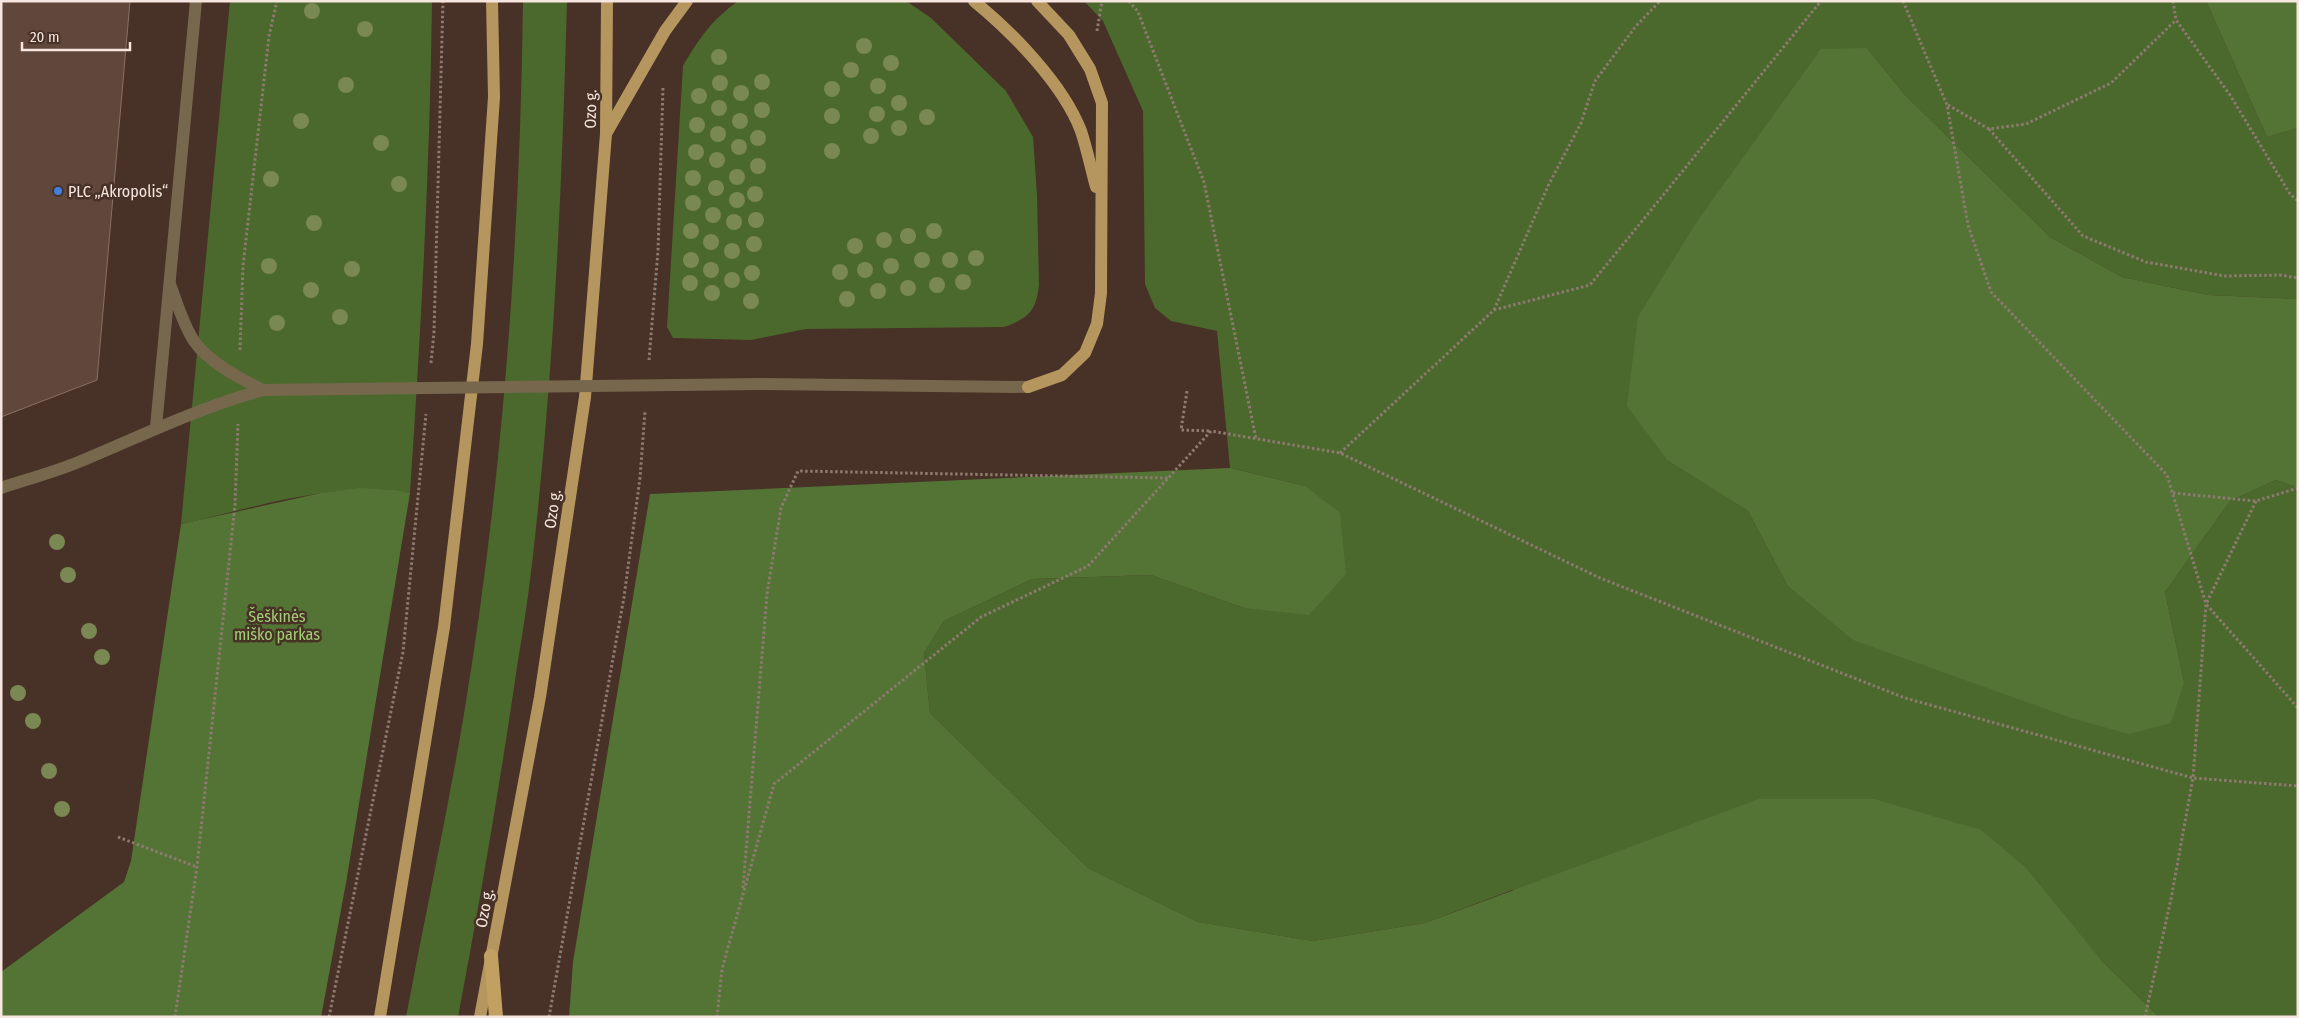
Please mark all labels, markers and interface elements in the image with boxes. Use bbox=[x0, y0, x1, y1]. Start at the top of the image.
scale bar bbox=[22, 20, 130, 52]
text: 20 m bbox=[30, 28, 60, 46]
street label: Ozo g. bbox=[581, 89, 600, 129]
place label: PLC „Akropolis“ bbox=[68, 182, 168, 201]
marker: PLC „Akropolis“ bbox=[52, 185, 64, 197]
street label: Ozo g. bbox=[540, 488, 565, 530]
park label: Šeškinės miško parkas bbox=[234, 606, 320, 644]
street label: Ozo g. bbox=[471, 887, 498, 929]

